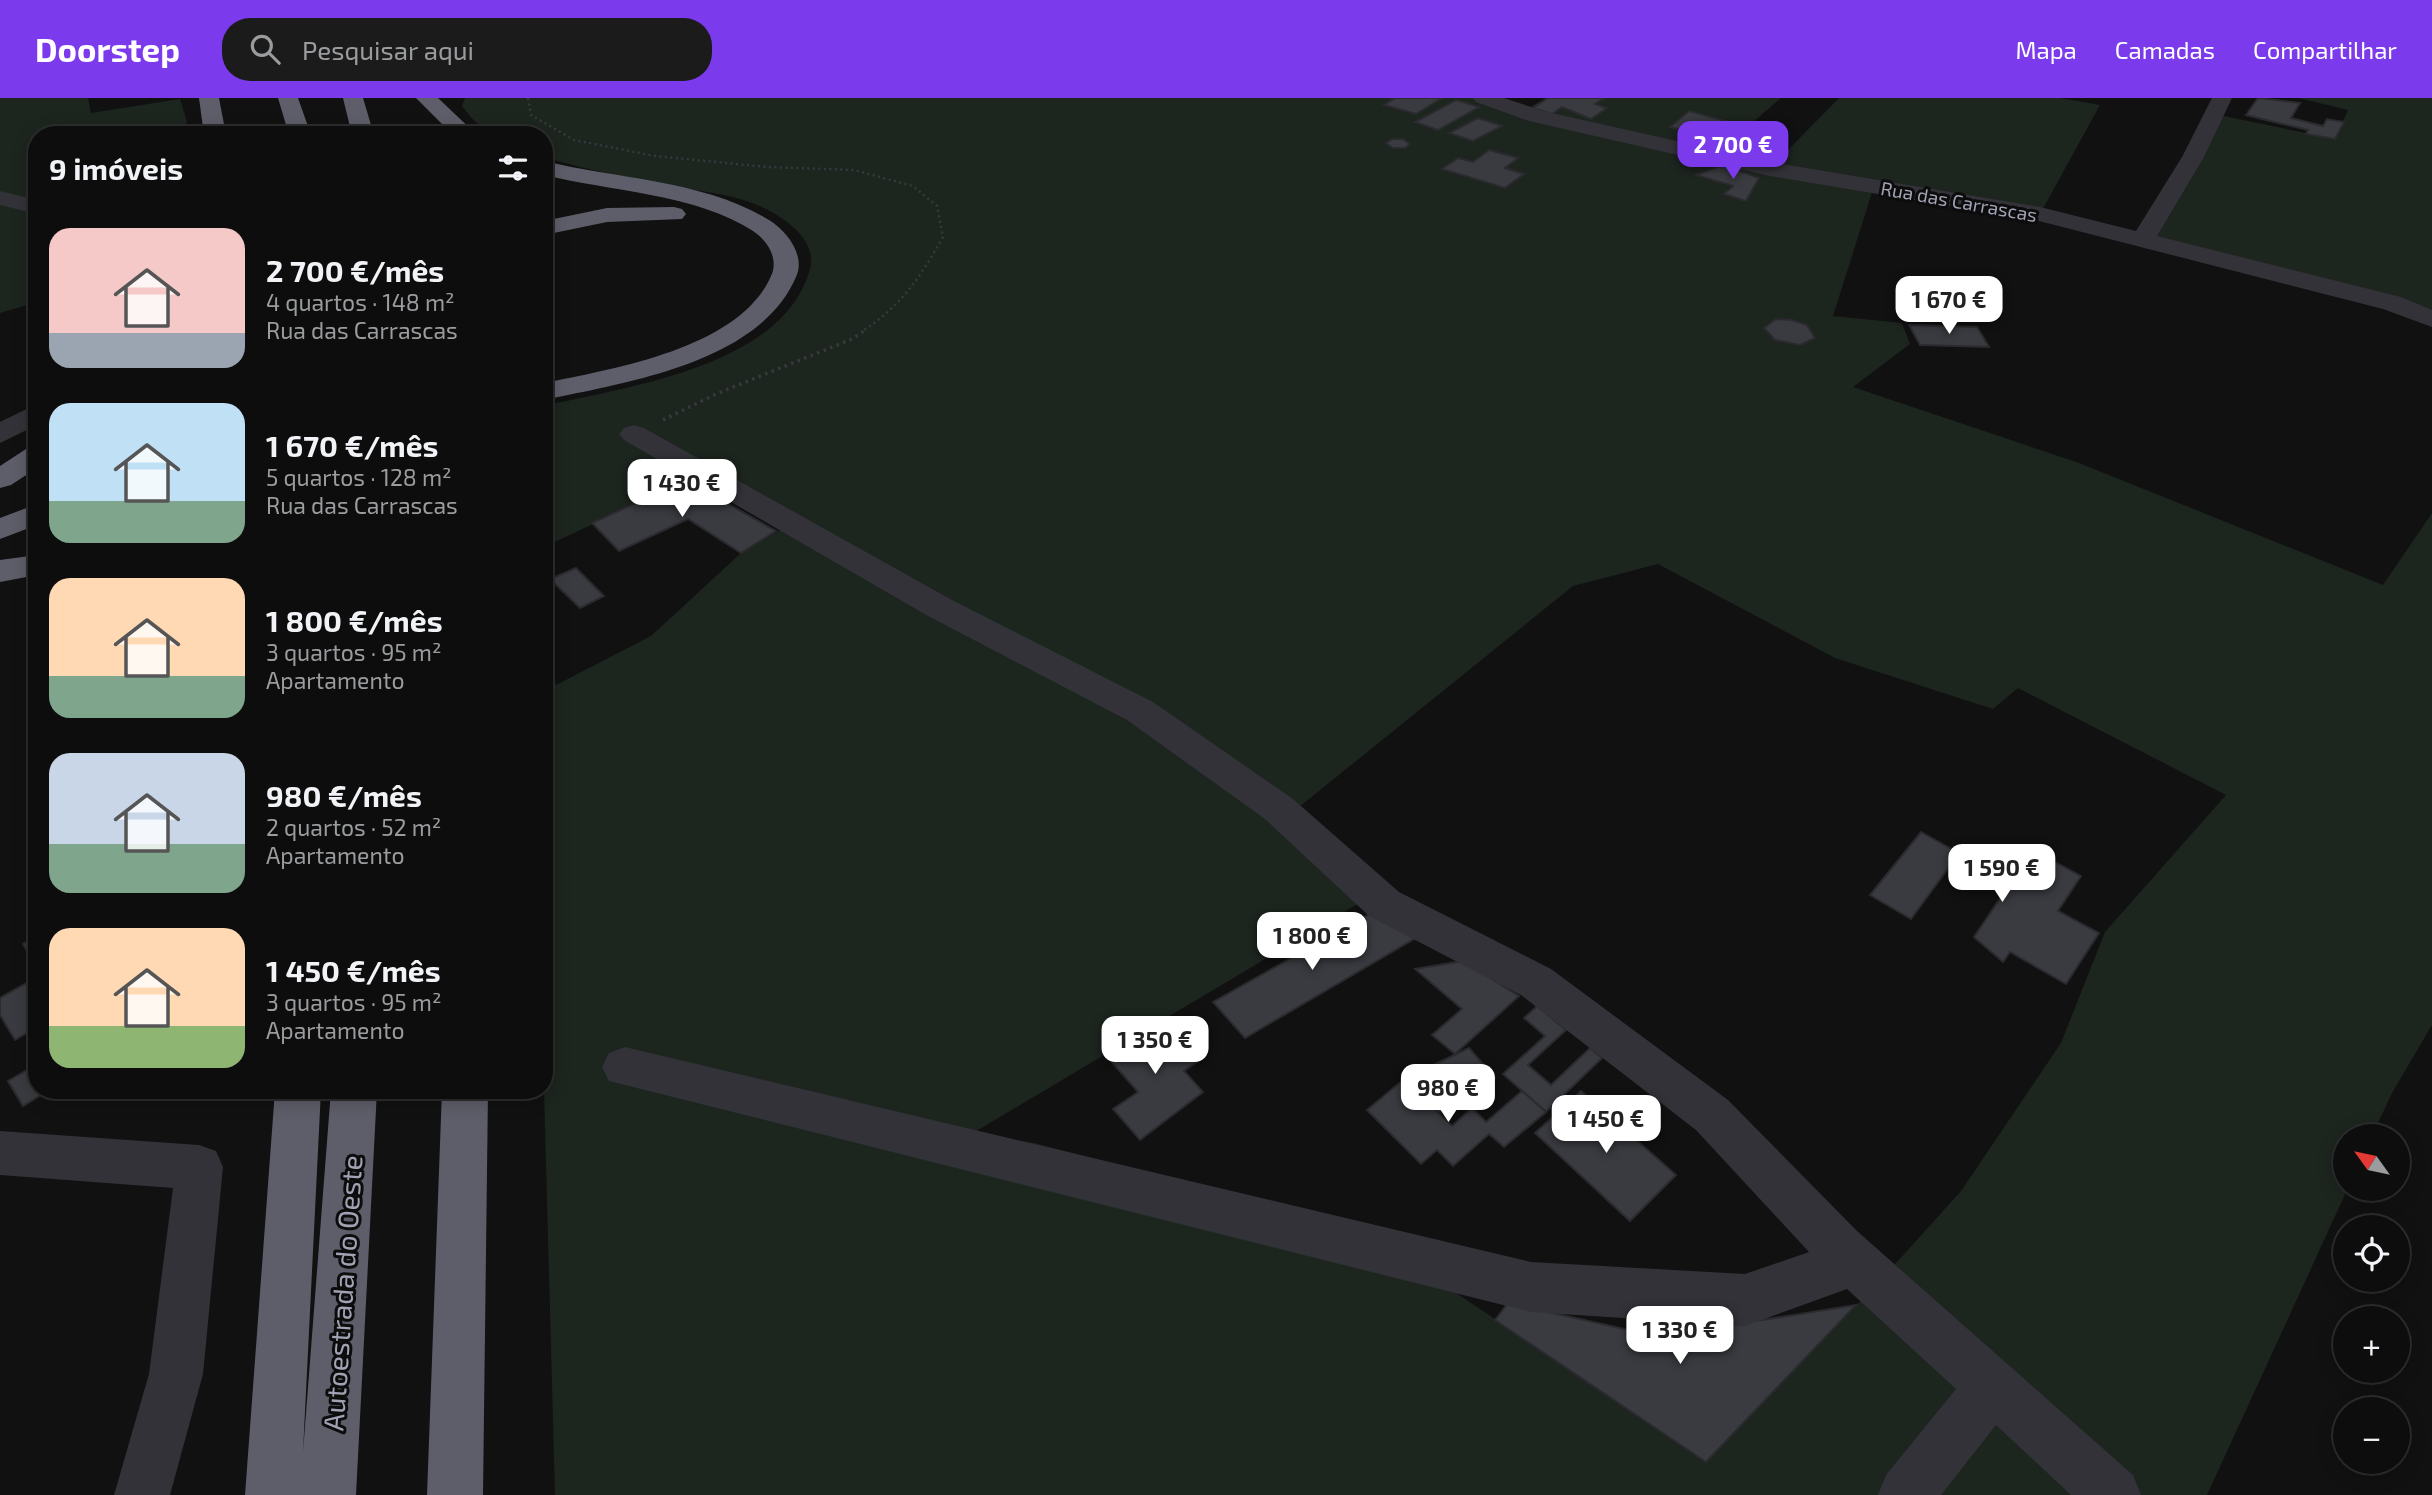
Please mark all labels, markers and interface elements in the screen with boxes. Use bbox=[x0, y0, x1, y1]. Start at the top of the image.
search box bbox=[222, 18, 712, 81]
text: Doorstep bbox=[35, 29, 180, 69]
icon: search bbox=[246, 30, 284, 68]
text: Pesquisar aqui bbox=[302, 34, 474, 65]
text: Mapa bbox=[2015, 35, 2077, 64]
text: Camadas bbox=[2115, 35, 2215, 64]
text: Compartilhar bbox=[2253, 35, 2397, 64]
pin: 2 700 € bbox=[1668, 122, 1798, 181]
text: 2 700 € bbox=[1693, 130, 1773, 158]
icon: filters bbox=[494, 149, 532, 187]
text: 9 imóveis bbox=[49, 150, 183, 186]
street label: Rua das Carrascas bbox=[1879, 176, 2039, 226]
text: 2 700 €/mês bbox=[266, 252, 444, 288]
icon: home bbox=[105, 256, 189, 340]
pin: 1 670 € bbox=[1884, 276, 2014, 336]
text: 1 670 € bbox=[1912, 285, 1986, 313]
text: 4 quartos · 148 m² bbox=[266, 288, 455, 316]
text: Rua das Carrascas bbox=[266, 316, 458, 344]
text: 1 670 €/mês bbox=[266, 427, 439, 463]
icon: home bbox=[105, 431, 189, 515]
pin: 1 430 € bbox=[617, 460, 747, 519]
text: 5 quartos · 128 m² bbox=[266, 463, 452, 491]
text: 1 430 € bbox=[644, 468, 720, 496]
text: Rua das Carrascas bbox=[266, 491, 458, 519]
text: 1 800 €/mês bbox=[266, 602, 443, 638]
icon: home bbox=[105, 606, 189, 690]
text: 3 quartos · 95 m² bbox=[266, 638, 441, 666]
text: Apartamento bbox=[266, 666, 405, 694]
text: 980 €/mês bbox=[266, 777, 422, 813]
icon: home bbox=[105, 781, 189, 865]
text: 2 quartos · 52 m² bbox=[266, 813, 441, 841]
text: Apartamento bbox=[266, 841, 405, 869]
pin: 1 590 € bbox=[1937, 844, 2067, 904]
text: 1 590 € bbox=[1964, 853, 2040, 881]
pin: 1 800 € bbox=[1247, 912, 1377, 972]
text: 1 800 € bbox=[1273, 921, 1351, 949]
text: 1 450 €/mês bbox=[266, 952, 441, 988]
icon: home bbox=[105, 956, 189, 1040]
text: 3 quartos · 95 m² bbox=[266, 988, 441, 1016]
text: Apartamento bbox=[266, 1016, 405, 1044]
pin: 1 350 € bbox=[1090, 1016, 1220, 1076]
text: 1 350 € bbox=[1118, 1025, 1192, 1053]
pin: 980 € bbox=[1399, 1065, 1497, 1124]
text: 980 € bbox=[1417, 1073, 1479, 1101]
pin: 1 450 € bbox=[1541, 1096, 1671, 1155]
text: 1 450 € bbox=[1568, 1104, 1644, 1132]
north arrow bbox=[2333, 1124, 2410, 1200]
map controls bbox=[2333, 1124, 2410, 1474]
street label: Autoestrada do Oeste bbox=[315, 1154, 369, 1432]
button: locate bbox=[2333, 1215, 2410, 1292]
pin: 1 330 € bbox=[1615, 1306, 1745, 1366]
button: + bbox=[2333, 1306, 2410, 1383]
text: 1 330 € bbox=[1642, 1315, 1718, 1343]
button: − bbox=[2333, 1397, 2410, 1474]

